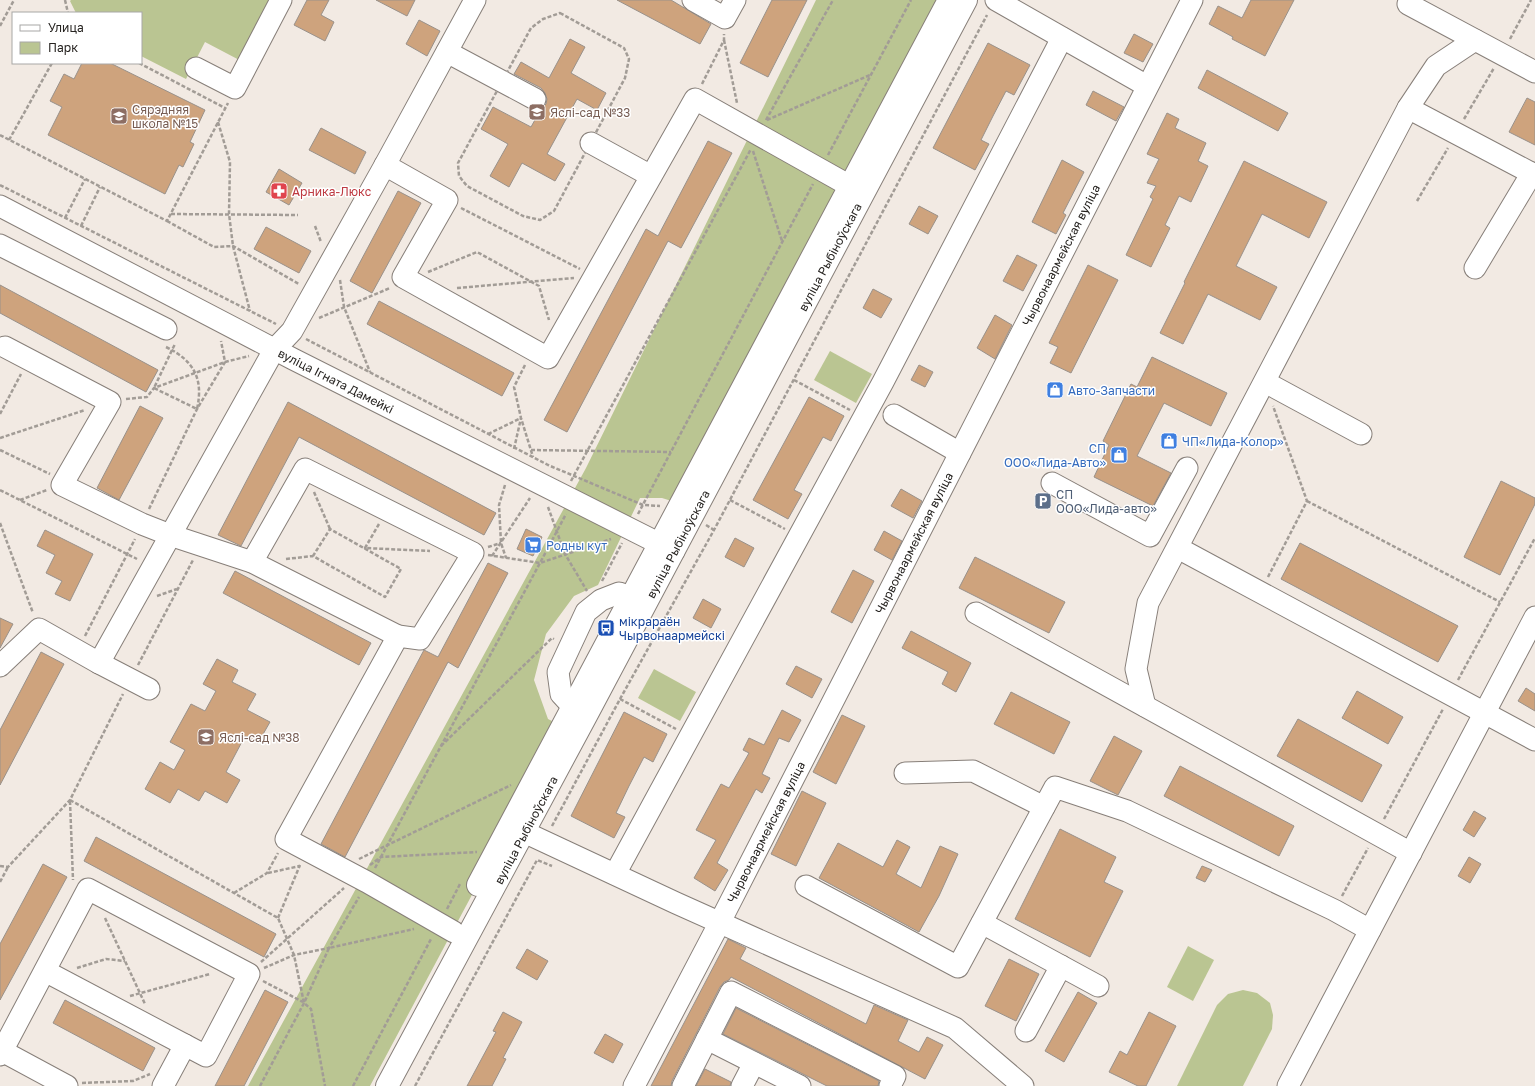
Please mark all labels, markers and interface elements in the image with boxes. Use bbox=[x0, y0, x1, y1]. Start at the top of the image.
legend bbox=[12, 12, 142, 64]
text: Улица bbox=[48, 20, 84, 35]
text: Парк bbox=[48, 40, 78, 55]
place label: Сярэдняя школа №15 bbox=[132, 102, 198, 131]
school or university icon: Яслі-сад №33 bbox=[527, 102, 547, 122]
place label: Яслі-сад №33 bbox=[550, 105, 630, 120]
school or university icon: Сярэдняя школа №15 bbox=[109, 106, 129, 126]
pharmacy icon: Арника-Люкс bbox=[269, 181, 289, 201]
street label: Чырвонаармейская вуліца bbox=[1019, 182, 1103, 328]
place label: Арника-Люкс bbox=[292, 184, 372, 199]
street label: вуліца Рыбіноўскага bbox=[795, 200, 865, 314]
street label: вуліца Ігната Дамейкі bbox=[276, 345, 396, 417]
shop icon: Авто-Запчасти bbox=[1045, 380, 1065, 400]
place label: Авто-Запчасти bbox=[1068, 383, 1155, 398]
shop icon: ЧП«Лида-Колор» bbox=[1159, 431, 1179, 451]
place label: ЧП«Лида-Колор» bbox=[1182, 434, 1284, 449]
place label: СП ООО«Лида-Авто» bbox=[1004, 441, 1106, 470]
shop icon: СП ООО«Лида-Авто» bbox=[1109, 445, 1129, 465]
street label: Чырвонаармейская вуліца bbox=[872, 470, 956, 616]
street label: вуліца Рыбіноўскага bbox=[643, 487, 713, 601]
place label: СП ООО«Лида-авто» bbox=[1056, 487, 1157, 516]
parking icon: СП ООО«Лида-авто» bbox=[1033, 491, 1053, 511]
supermarket icon: Родны кут bbox=[523, 535, 543, 555]
place label: Родны кут bbox=[546, 538, 607, 553]
place label: мікрараён Чырвонаармейскі bbox=[619, 614, 725, 643]
bus stop icon: мікрараён Чырвонаармейскі bbox=[596, 618, 616, 638]
school or university icon: Яслі-сад №38 bbox=[196, 727, 216, 747]
place label: Яслі-сад №38 bbox=[219, 730, 300, 745]
street label: Чырвонаармейская вуліца bbox=[724, 759, 808, 905]
street label: вуліца Рыбіноўскага bbox=[491, 773, 561, 887]

